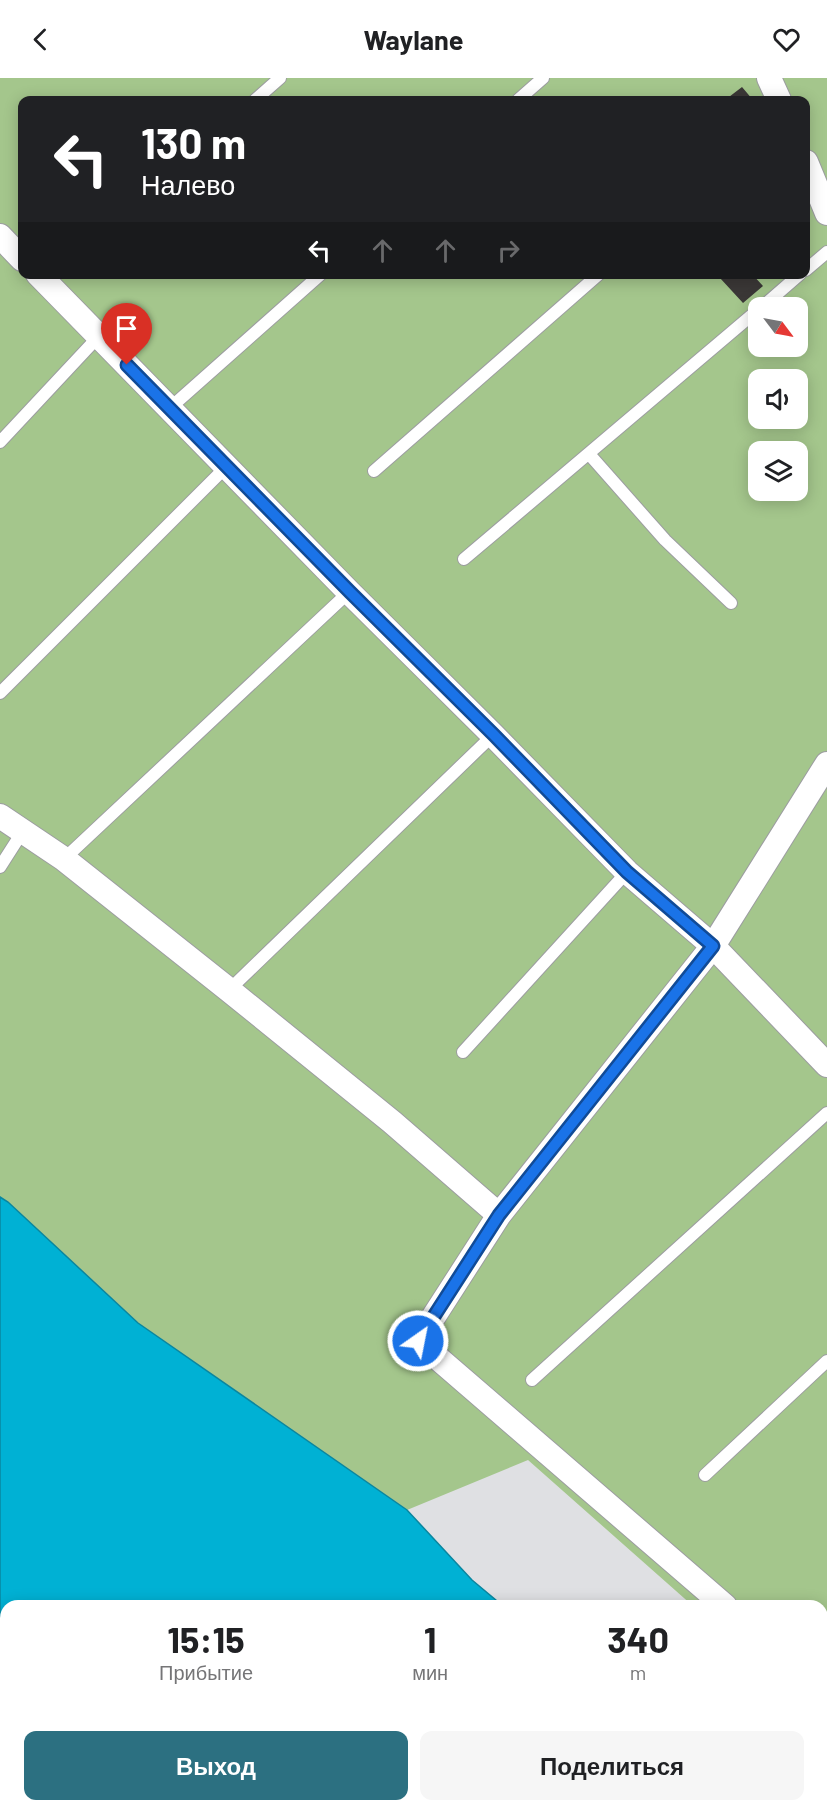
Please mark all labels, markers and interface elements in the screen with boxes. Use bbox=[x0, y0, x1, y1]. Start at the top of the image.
icon: back bbox=[24, 23, 57, 56]
text: Waylane bbox=[364, 23, 463, 55]
icon: heart bbox=[770, 23, 803, 56]
text: 130 m bbox=[141, 117, 246, 167]
icon: left bbox=[42, 120, 120, 198]
text: Налево bbox=[141, 168, 235, 200]
icon: left bbox=[303, 234, 336, 267]
icon: ahead bbox=[366, 234, 399, 267]
icon: ahead bbox=[429, 234, 462, 267]
icon: right bbox=[492, 234, 525, 267]
north arrow bbox=[748, 297, 808, 357]
map controls bbox=[748, 297, 808, 501]
pin bbox=[101, 303, 152, 365]
icon: arrive bbox=[110, 312, 143, 345]
button: sound bbox=[748, 369, 808, 429]
button: layers bbox=[748, 441, 808, 501]
position arrow bbox=[386, 1309, 450, 1373]
text: 15:15 bbox=[167, 1617, 245, 1660]
text: 1 bbox=[424, 1617, 436, 1660]
text: 340 bbox=[607, 1617, 669, 1660]
text: Прибытие bbox=[159, 1660, 253, 1684]
text: мин bbox=[412, 1660, 448, 1684]
text: m bbox=[630, 1660, 646, 1684]
button: Выход bbox=[24, 1731, 408, 1800]
button: Поделиться bbox=[420, 1731, 804, 1800]

